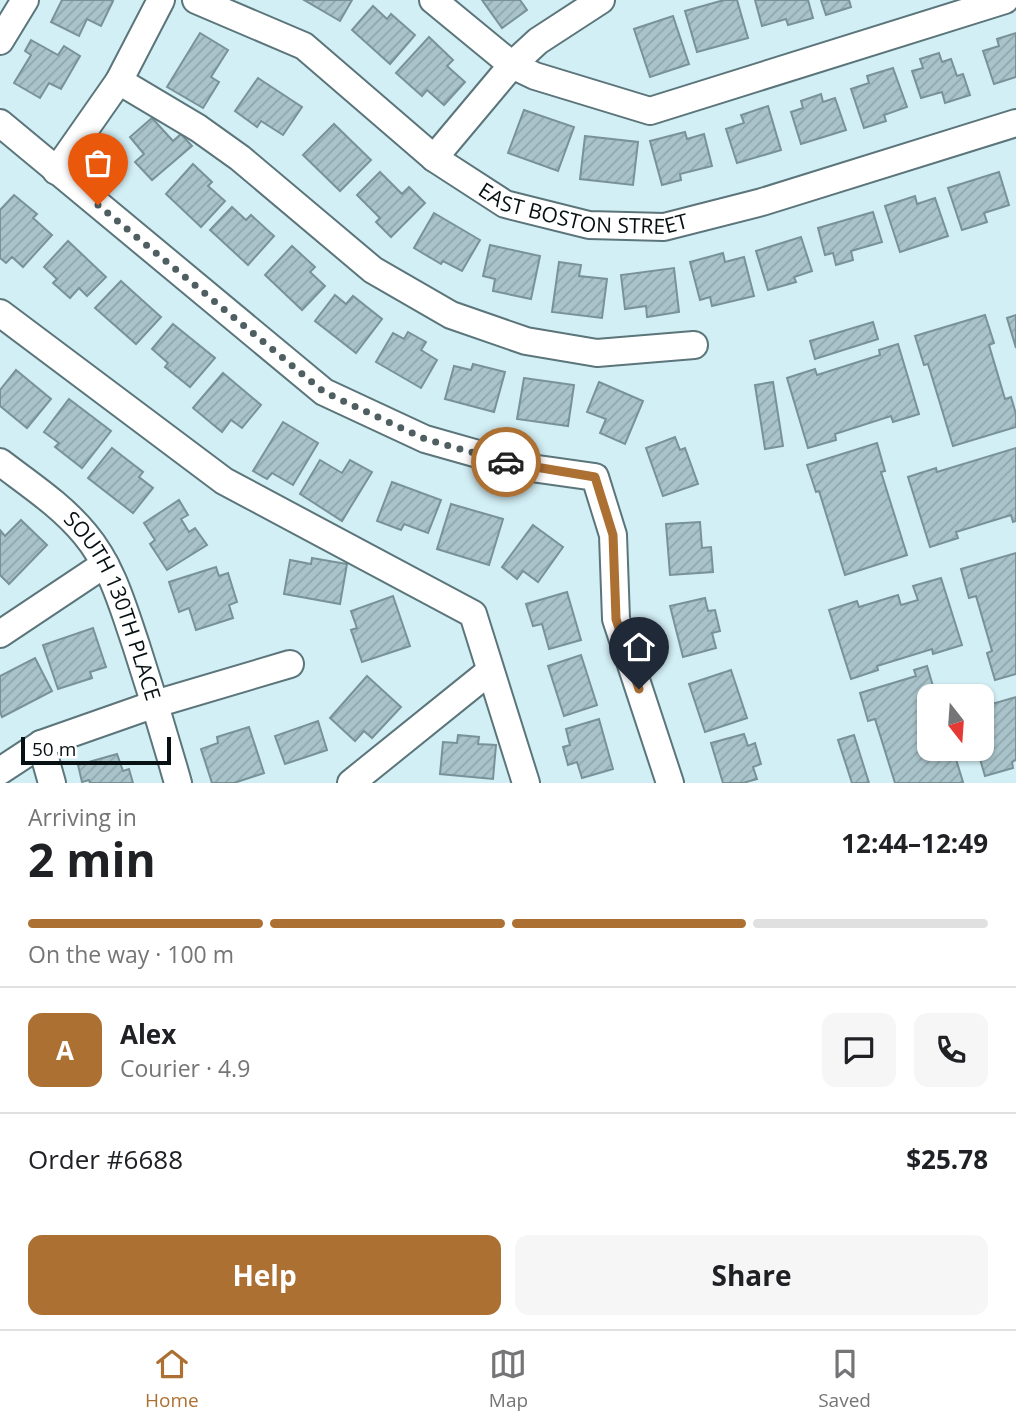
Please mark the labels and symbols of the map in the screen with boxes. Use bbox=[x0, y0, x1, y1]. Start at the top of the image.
pin bbox=[68, 133, 128, 205]
street label: EAST BOSTON STREET bbox=[473, 176, 691, 240]
courier bbox=[471, 427, 541, 497]
street label: SOUTH 130TH PLACE bbox=[58, 505, 168, 704]
pin bbox=[609, 617, 669, 689]
north arrow bbox=[917, 684, 994, 761]
scale bar bbox=[21, 734, 172, 766]

